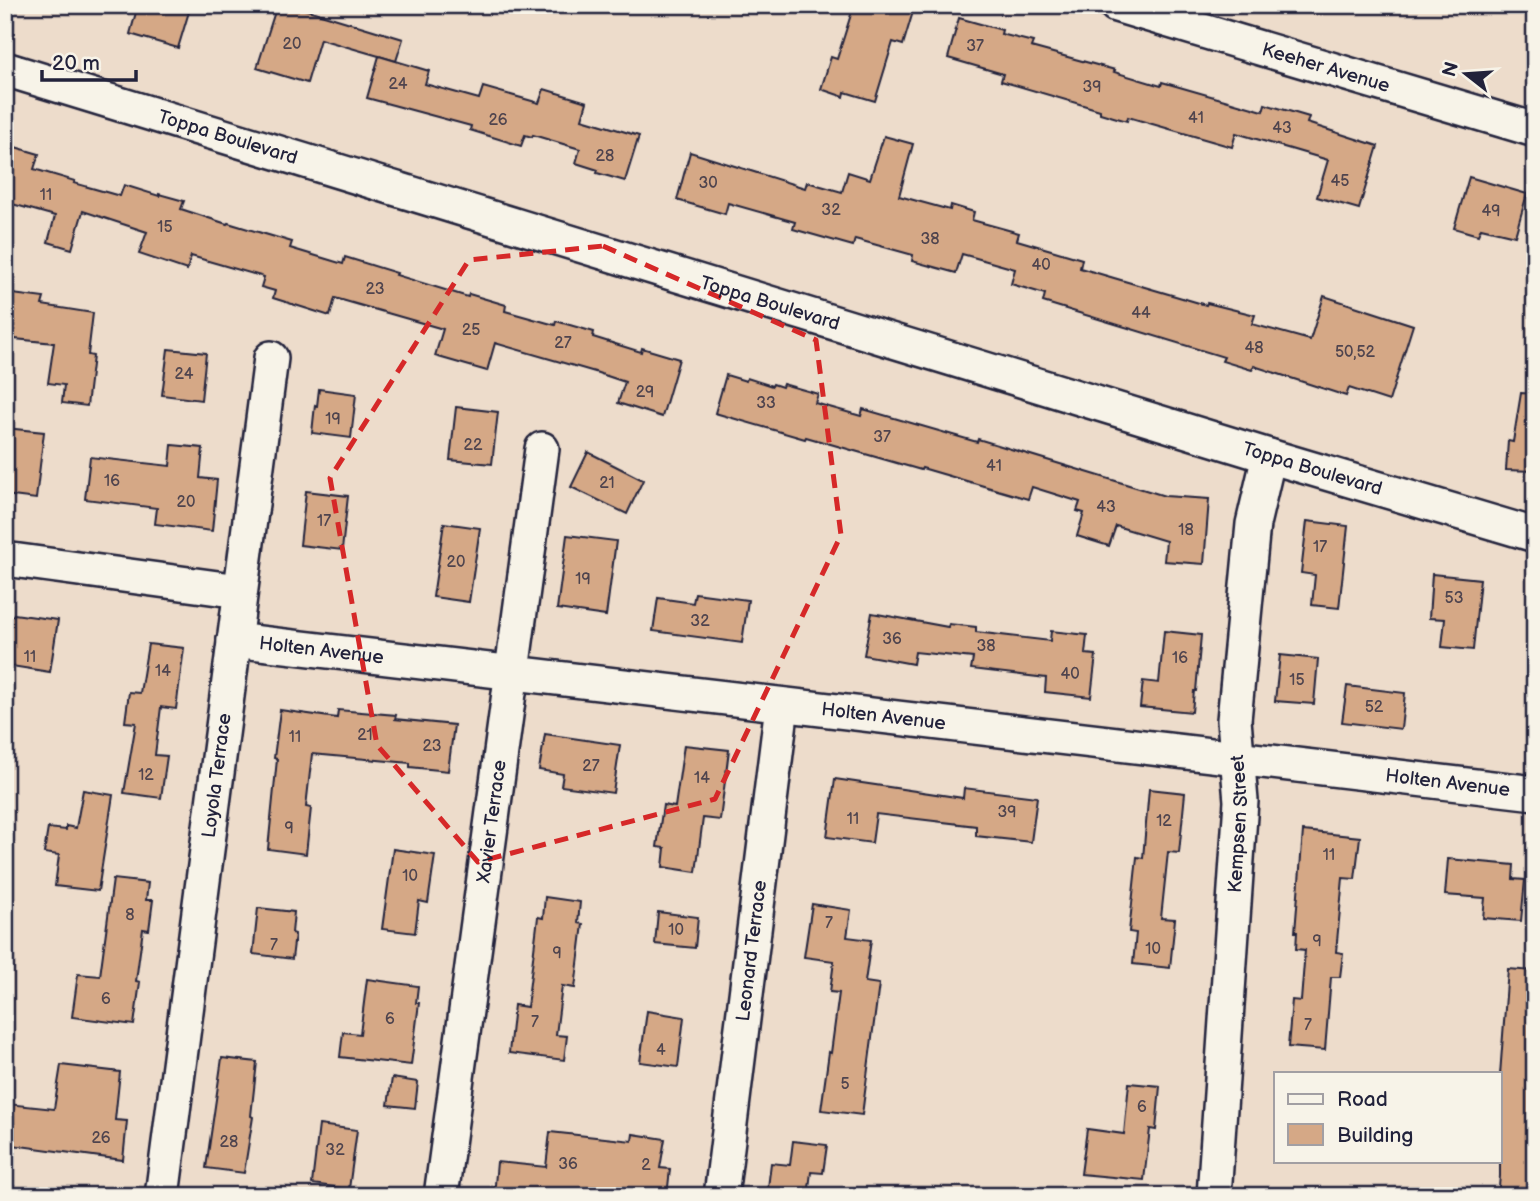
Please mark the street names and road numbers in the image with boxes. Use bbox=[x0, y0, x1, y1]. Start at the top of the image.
street label: Keeher Avenue bbox=[1259, 38, 1393, 98]
street label: Toppa Boulevard bbox=[155, 105, 300, 169]
street label: Toppa Boulevard bbox=[697, 271, 843, 335]
street label: Toppa Boulevard bbox=[1240, 437, 1385, 500]
street label: Holten Avenue bbox=[258, 632, 385, 669]
street label: Holten Avenue bbox=[820, 698, 947, 735]
street label: Loyola Terrace bbox=[197, 712, 236, 839]
street label: Kempsen Street bbox=[1223, 754, 1253, 894]
street label: Xavier Terrace bbox=[472, 759, 511, 885]
street label: Holten Avenue bbox=[1384, 764, 1511, 801]
street label: Leonard Terrace bbox=[731, 879, 772, 1023]

